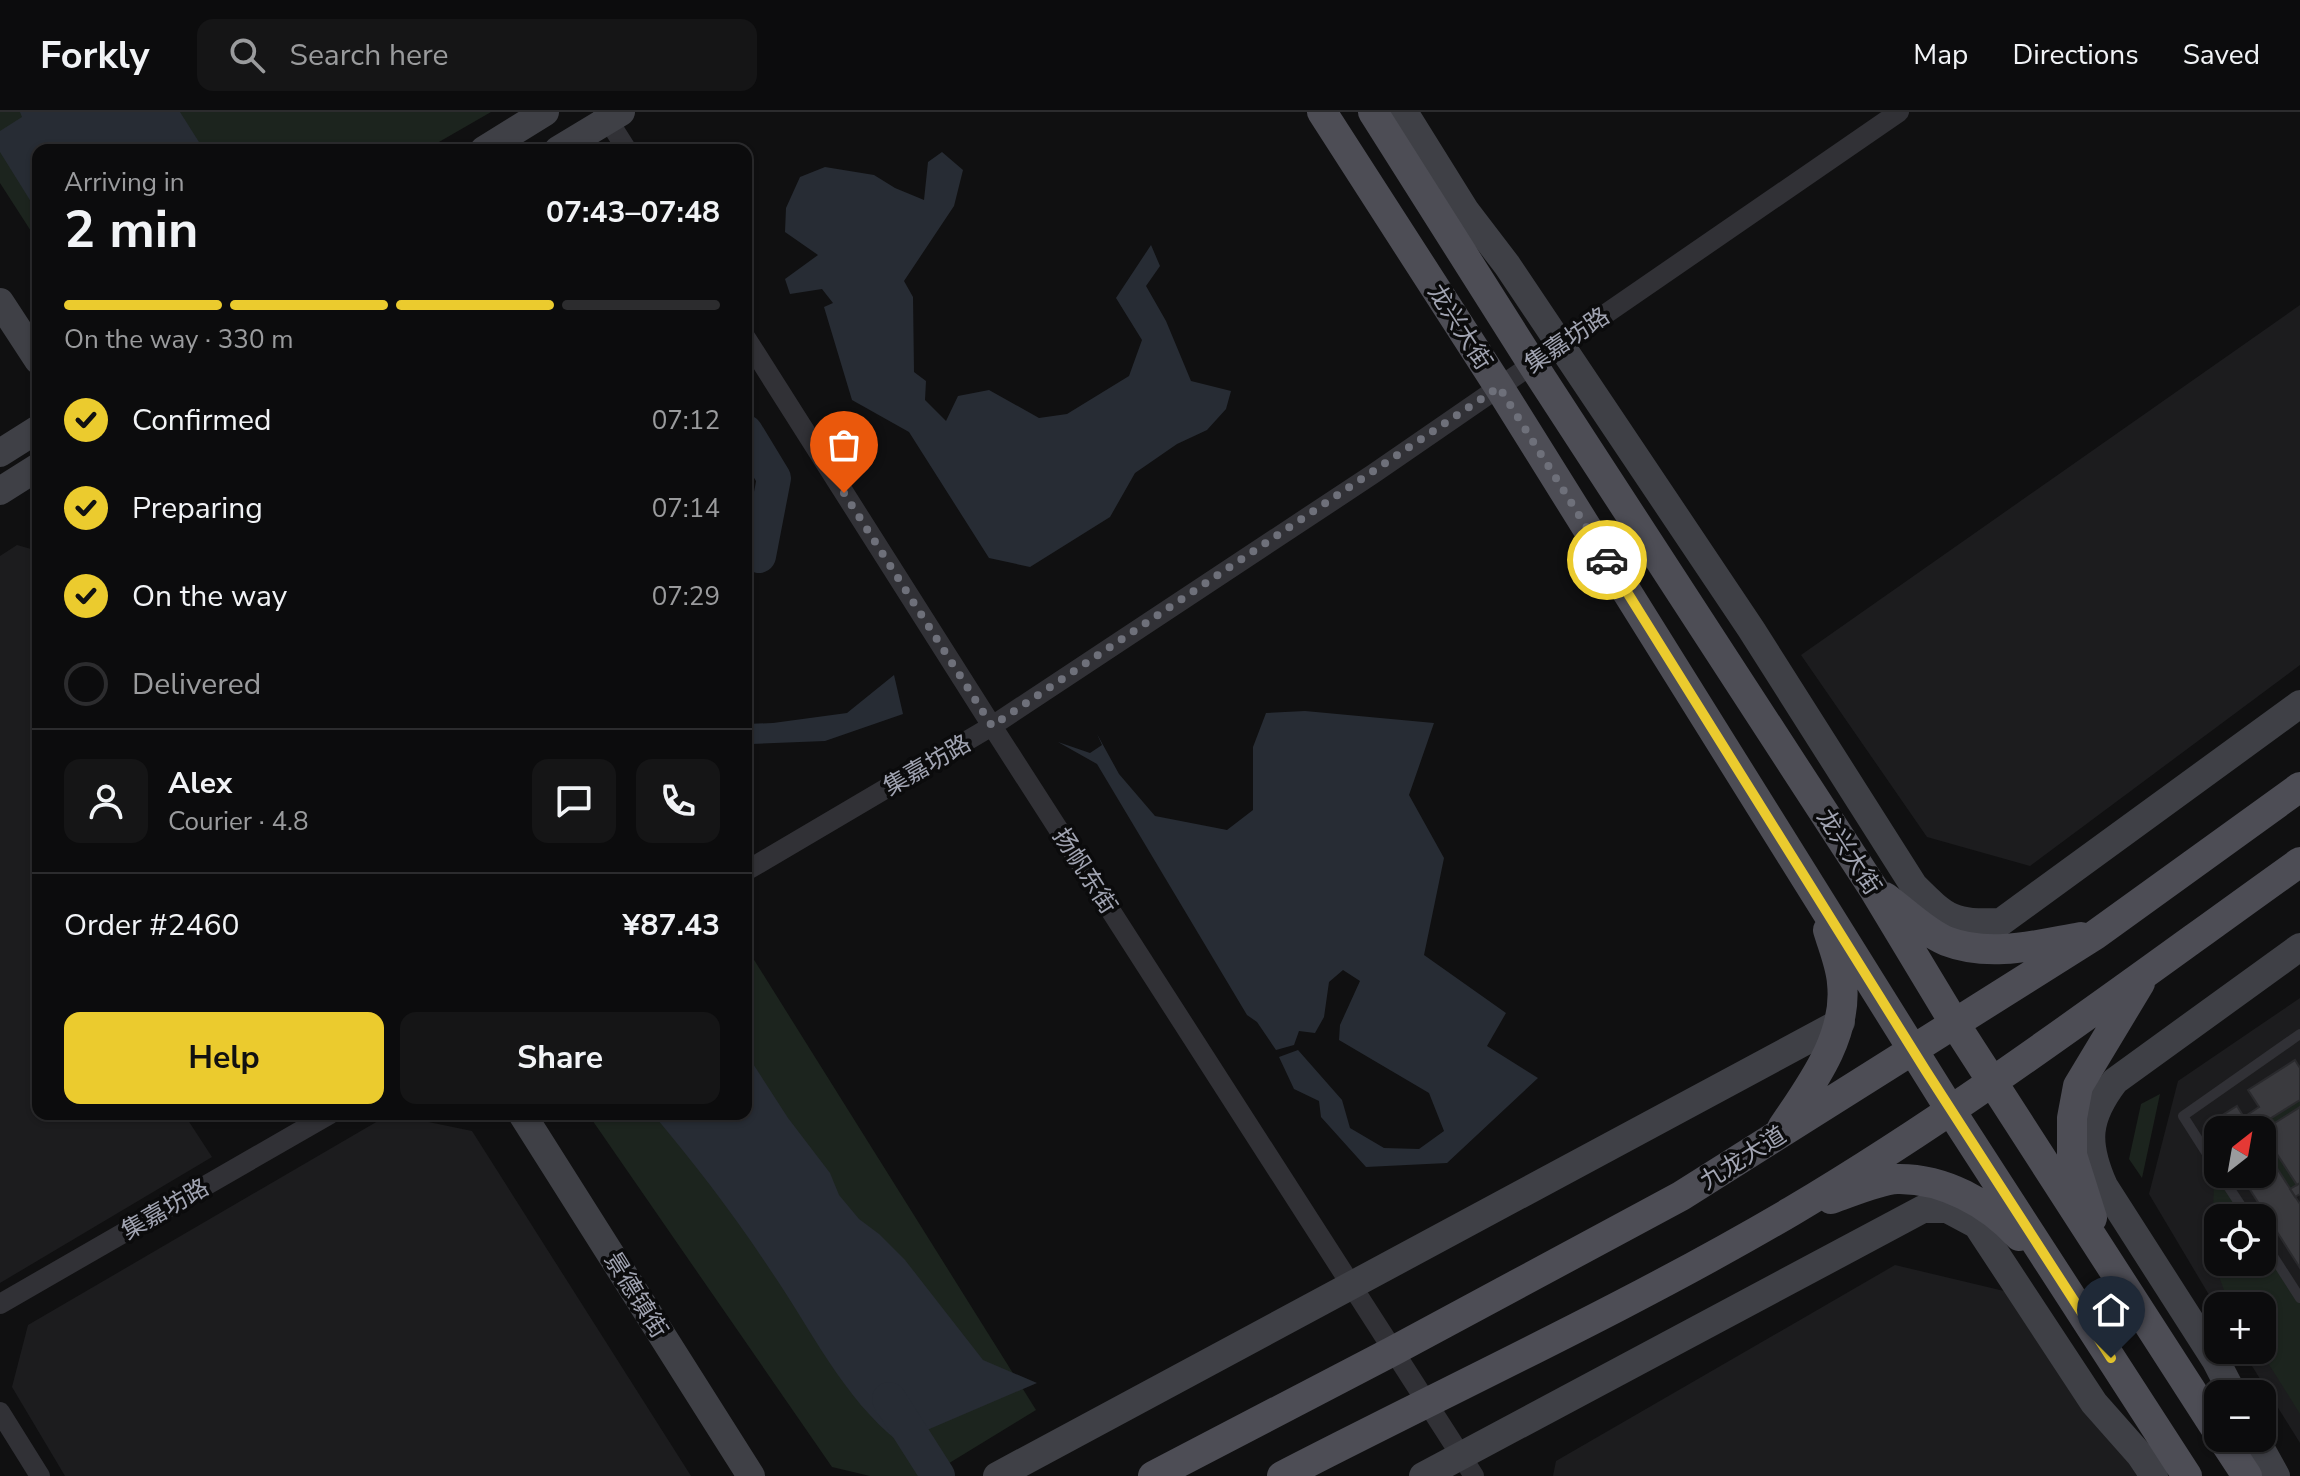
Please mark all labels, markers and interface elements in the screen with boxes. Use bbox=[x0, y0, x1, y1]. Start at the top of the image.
search box bbox=[197, 19, 757, 91]
text: Forkly bbox=[40, 30, 149, 81]
icon: search bbox=[225, 33, 269, 77]
text: Search here bbox=[289, 35, 448, 76]
text: Map bbox=[1913, 36, 1968, 74]
text: Directions bbox=[2012, 36, 2139, 74]
text: Saved bbox=[2183, 36, 2260, 74]
text: Arriving in bbox=[64, 165, 185, 200]
text: 07:43–07:48 bbox=[546, 192, 720, 233]
text: 2 min bbox=[64, 194, 199, 265]
street label: 龙兴大街 bbox=[1420, 278, 1500, 376]
street label: 集嘉坊路 bbox=[1518, 300, 1616, 380]
text: On the way · 330 m bbox=[64, 322, 293, 357]
icon: check bbox=[64, 398, 108, 442]
text: Confirmed bbox=[132, 400, 272, 441]
text: 07:12 bbox=[652, 403, 720, 438]
pin bbox=[810, 411, 878, 493]
icon: bag bbox=[822, 423, 866, 467]
icon: check bbox=[64, 486, 108, 530]
text: Preparing bbox=[132, 488, 263, 529]
text: 07:14 bbox=[652, 491, 720, 526]
courier bbox=[1567, 520, 1647, 600]
icon: car bbox=[1585, 538, 1629, 582]
icon: check bbox=[64, 574, 108, 618]
text: On the way bbox=[132, 576, 287, 617]
text: 07:29 bbox=[652, 579, 720, 614]
text: Delivered bbox=[132, 664, 261, 705]
street label: 集嘉坊路 bbox=[877, 727, 977, 803]
button: person bbox=[64, 759, 148, 843]
button: chat bbox=[532, 759, 616, 843]
button: phone bbox=[636, 759, 720, 843]
text: Alex bbox=[168, 763, 232, 804]
street label: 龙兴大街 bbox=[1809, 803, 1889, 901]
text: Courier · 4.8 bbox=[168, 804, 309, 839]
street label: 扬帆东街 bbox=[1045, 822, 1125, 920]
text: Order #2460 bbox=[64, 905, 239, 946]
text: ¥87.43 bbox=[623, 905, 720, 946]
button: Help bbox=[64, 1012, 384, 1104]
button: Share bbox=[400, 1012, 720, 1104]
north arrow bbox=[2204, 1116, 2276, 1188]
map controls bbox=[2204, 1116, 2276, 1452]
street label: 九龙大道 bbox=[1694, 1119, 1792, 1197]
street label: 集嘉坊路 bbox=[115, 1171, 215, 1247]
button: locate bbox=[2204, 1204, 2276, 1276]
street label: 景德镇街 bbox=[597, 1246, 675, 1344]
pin bbox=[2077, 1276, 2145, 1358]
icon: home bbox=[2089, 1288, 2133, 1332]
button: + bbox=[2204, 1292, 2276, 1364]
button: − bbox=[2204, 1380, 2276, 1452]

